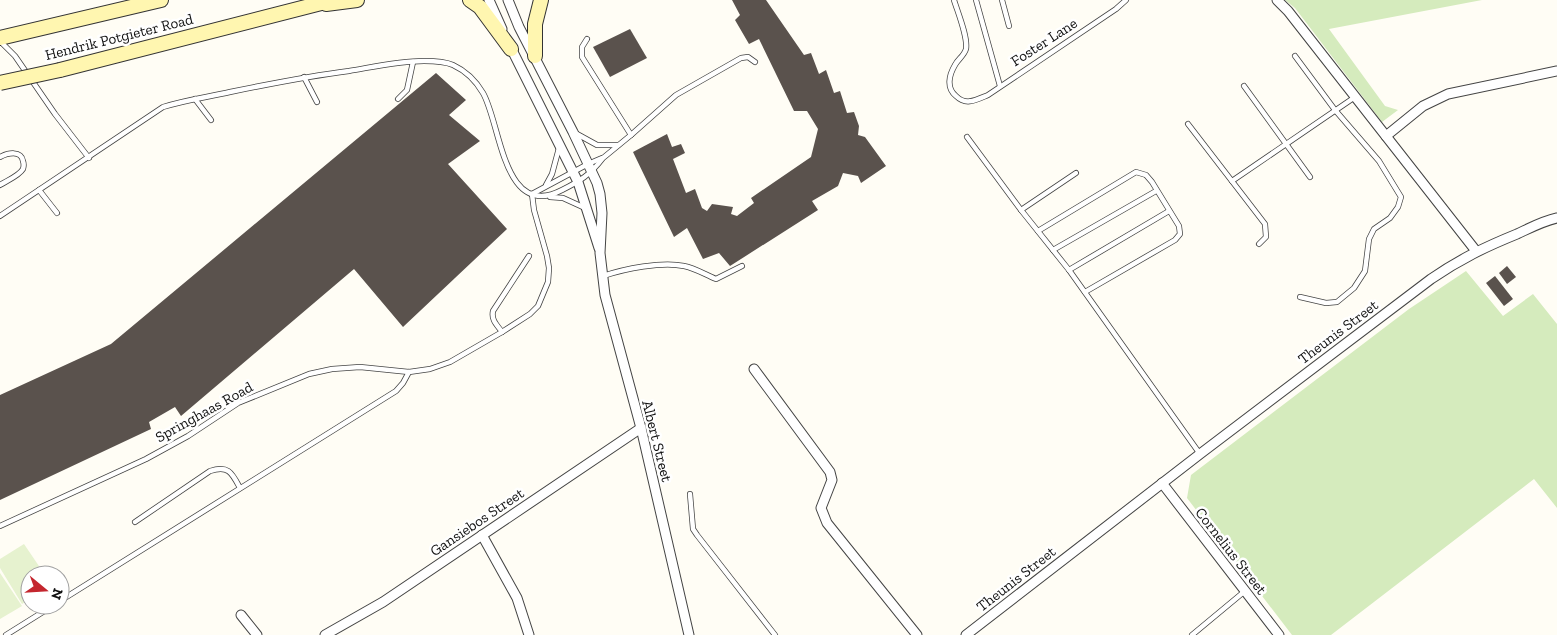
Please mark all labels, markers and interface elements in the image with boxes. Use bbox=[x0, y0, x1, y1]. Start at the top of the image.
street label: Hendrik Potgieter Road bbox=[43, 10, 196, 64]
street label: Foster Lane bbox=[1007, 14, 1081, 70]
street label: Theunis Street bbox=[1294, 296, 1382, 368]
street label: Springhaas Road bbox=[152, 377, 257, 446]
street label: Albert Street bbox=[638, 398, 676, 484]
street label: Gansiebos Street bbox=[427, 484, 528, 560]
street label: Cornelius Street bbox=[1191, 504, 1271, 598]
street label: Theunis Street bbox=[973, 542, 1059, 615]
north arrow bbox=[20, 565, 70, 615]
text: N bbox=[47, 586, 67, 602]

